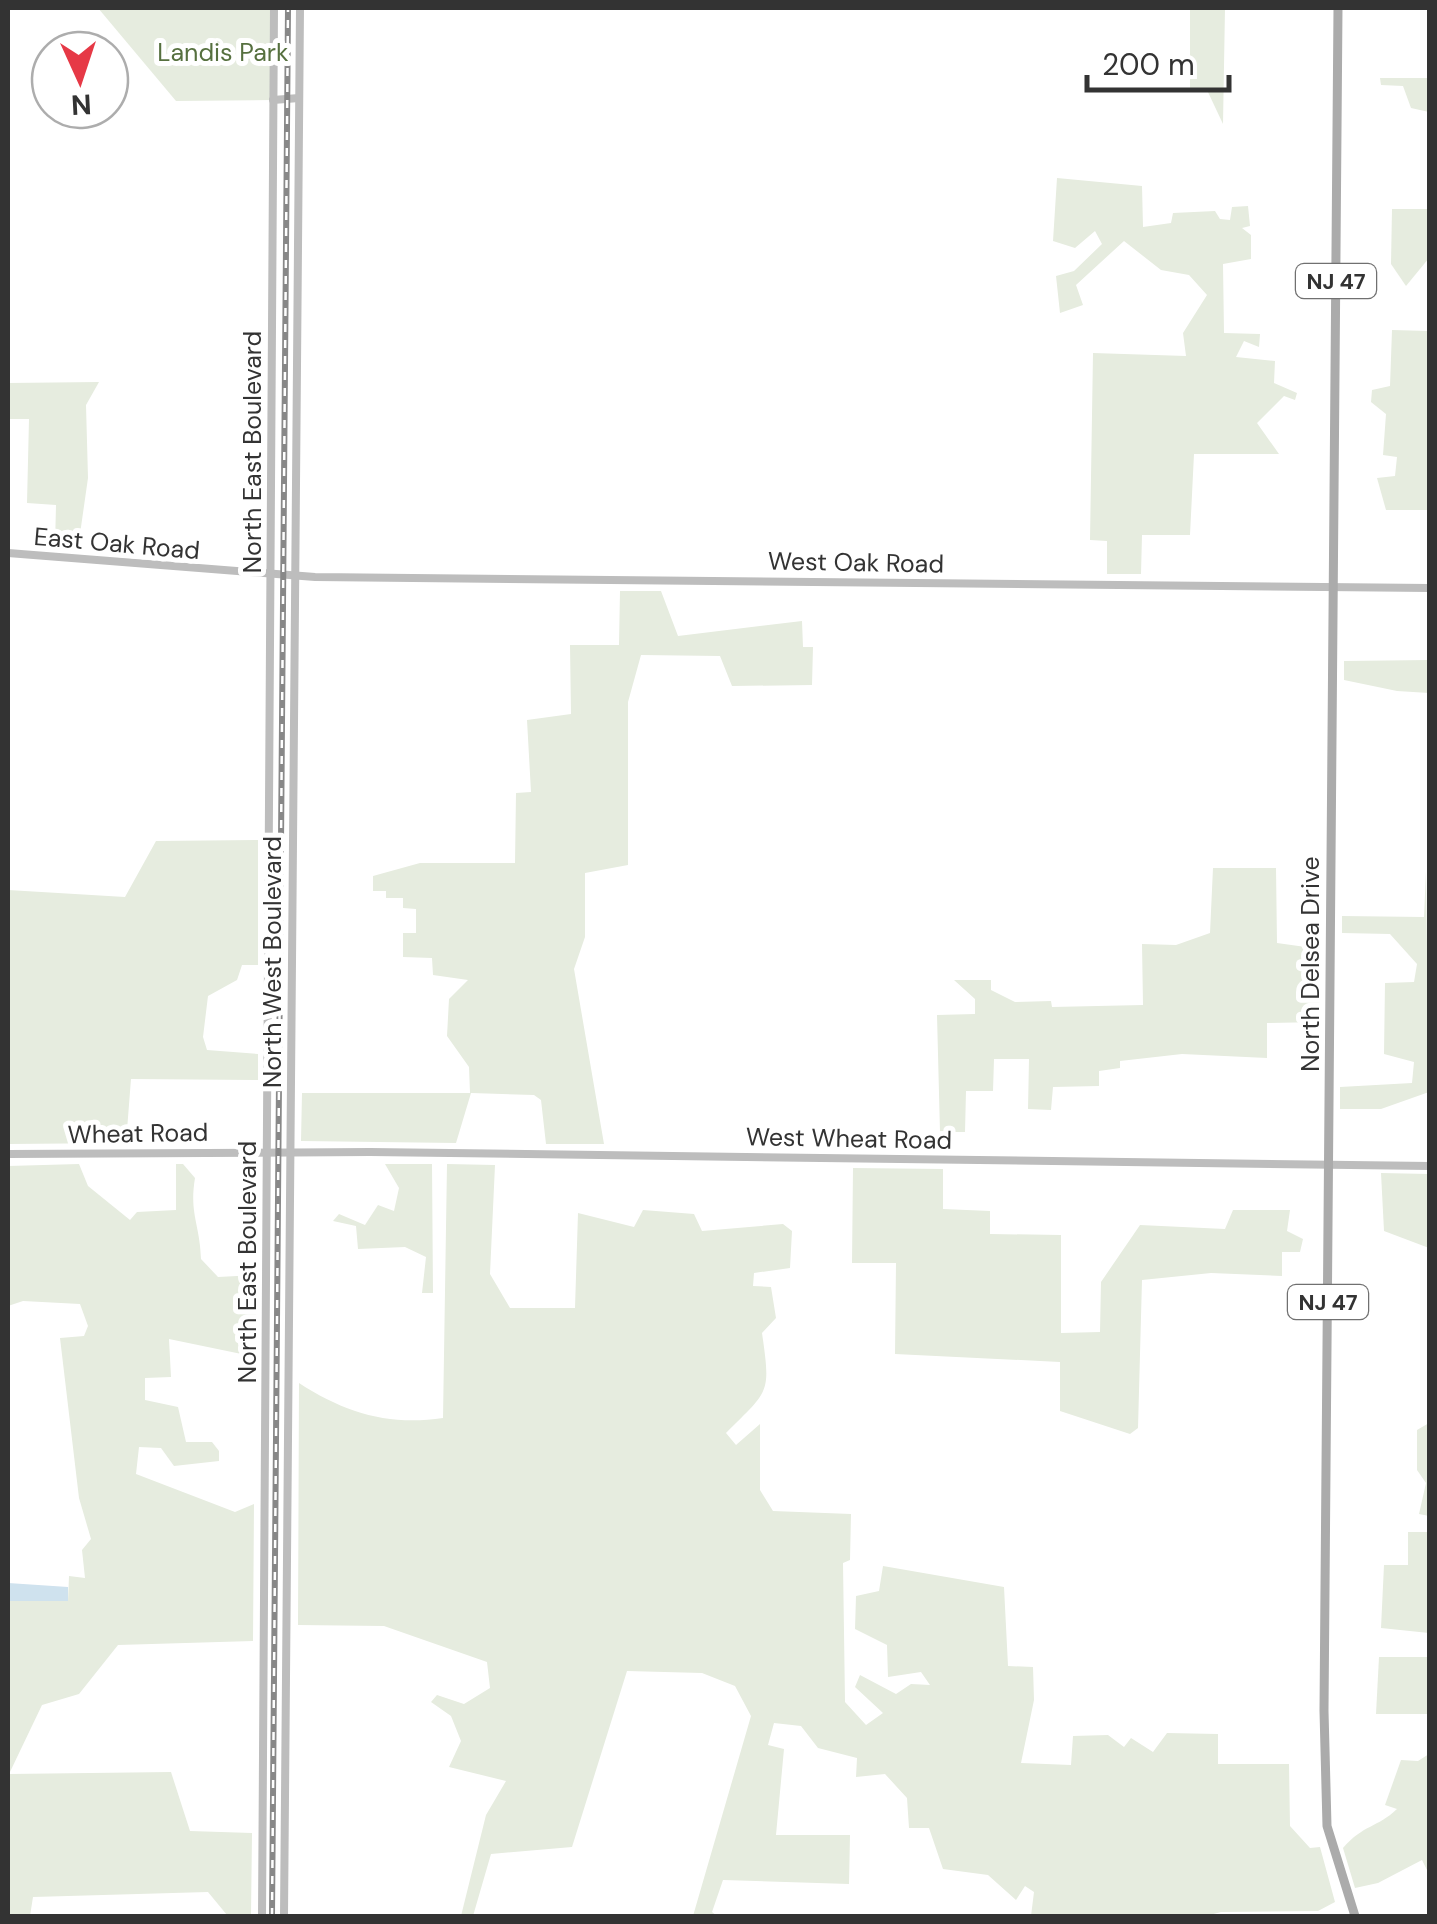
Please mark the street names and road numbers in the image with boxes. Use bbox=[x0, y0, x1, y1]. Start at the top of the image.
road number: NJ 47 bbox=[1296, 264, 1376, 298]
street label: North East Boulevard bbox=[236, 331, 269, 573]
street label: East Oak Road bbox=[33, 520, 201, 567]
street label: West Oak Road bbox=[768, 544, 944, 581]
street label: North West Boulevard bbox=[256, 836, 289, 1088]
street label: North Delsea Drive bbox=[1294, 856, 1327, 1072]
street label: Wheat Road bbox=[67, 1116, 209, 1151]
street label: West Wheat Road bbox=[746, 1120, 952, 1157]
street label: North East Boulevard bbox=[231, 1141, 264, 1383]
road number: NJ 47 bbox=[1288, 1285, 1368, 1319]

